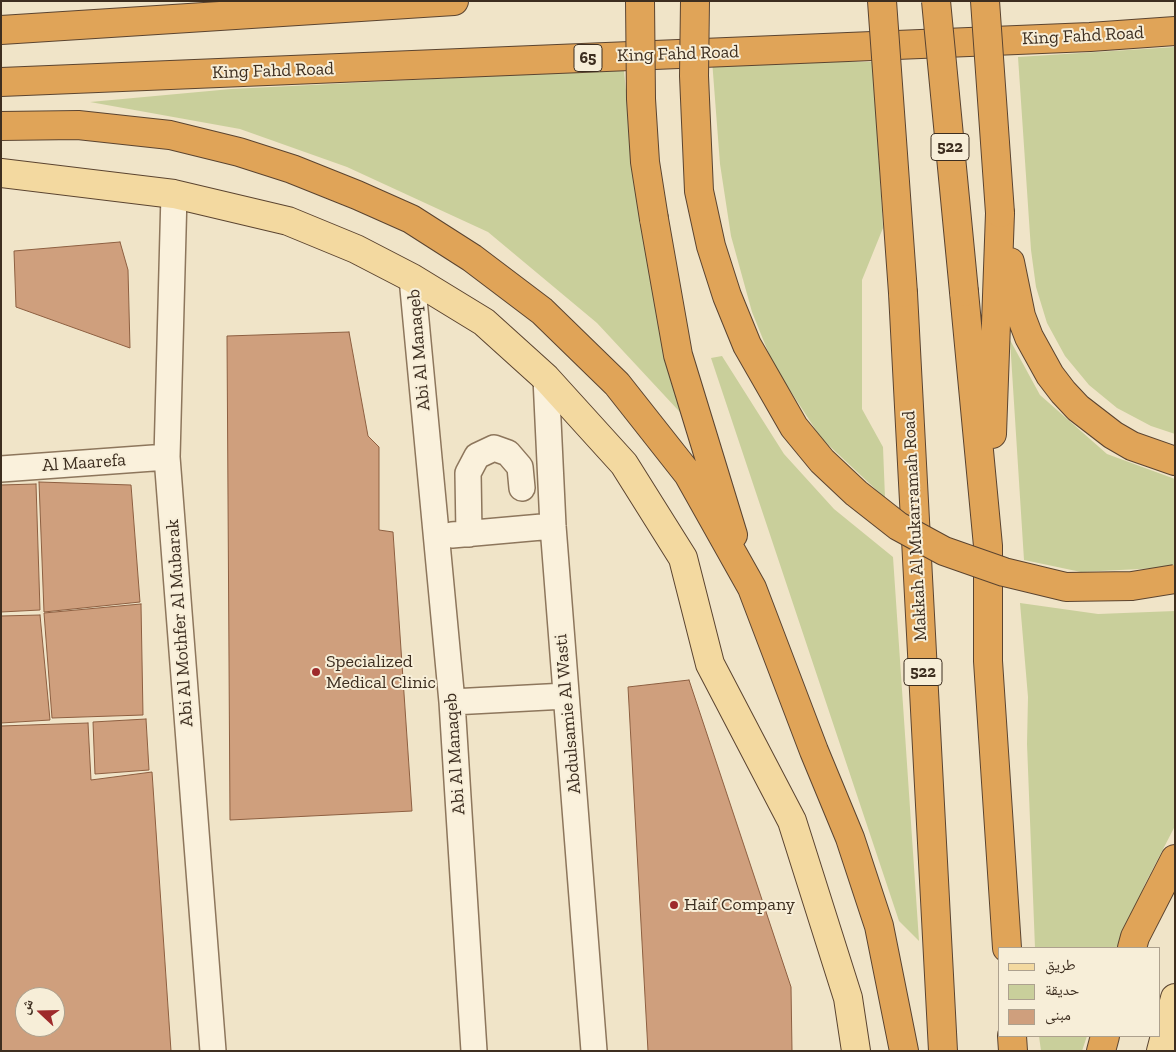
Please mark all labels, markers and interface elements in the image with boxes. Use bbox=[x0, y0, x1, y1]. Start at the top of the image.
street label: King Fahd Road bbox=[1021, 22, 1145, 50]
street label: King Fahd Road bbox=[617, 41, 739, 67]
road number: 65 bbox=[574, 44, 602, 72]
street label: King Fahd Road bbox=[212, 58, 334, 84]
road number: 522 bbox=[931, 134, 969, 160]
street label: Abi Al Manaqeb bbox=[403, 288, 435, 412]
street label: Makkah Al Mukarramah Road bbox=[898, 410, 932, 642]
street label: Al Maarefa bbox=[41, 449, 127, 477]
street label: Abi Al Mothfer Al Mubarak bbox=[162, 518, 198, 728]
street label: Abdulsamie Al Wasti bbox=[550, 633, 586, 795]
place label: Specialized Medical Clinic bbox=[326, 651, 436, 694]
road number: 522 bbox=[904, 659, 942, 686]
marker: Specialized Medical Clinic bbox=[310, 666, 322, 678]
street label: Abi Al Manaqeb bbox=[440, 692, 470, 816]
place label: Haif Company bbox=[684, 894, 795, 916]
marker: Haif Company bbox=[668, 899, 680, 911]
legend bbox=[998, 947, 1161, 1037]
text: طريق bbox=[1045, 956, 1076, 974]
text: حديقة bbox=[1045, 981, 1079, 999]
north arrow bbox=[15, 987, 65, 1037]
text: ش bbox=[16, 997, 37, 1017]
text: مبنى bbox=[1045, 1006, 1071, 1024]

